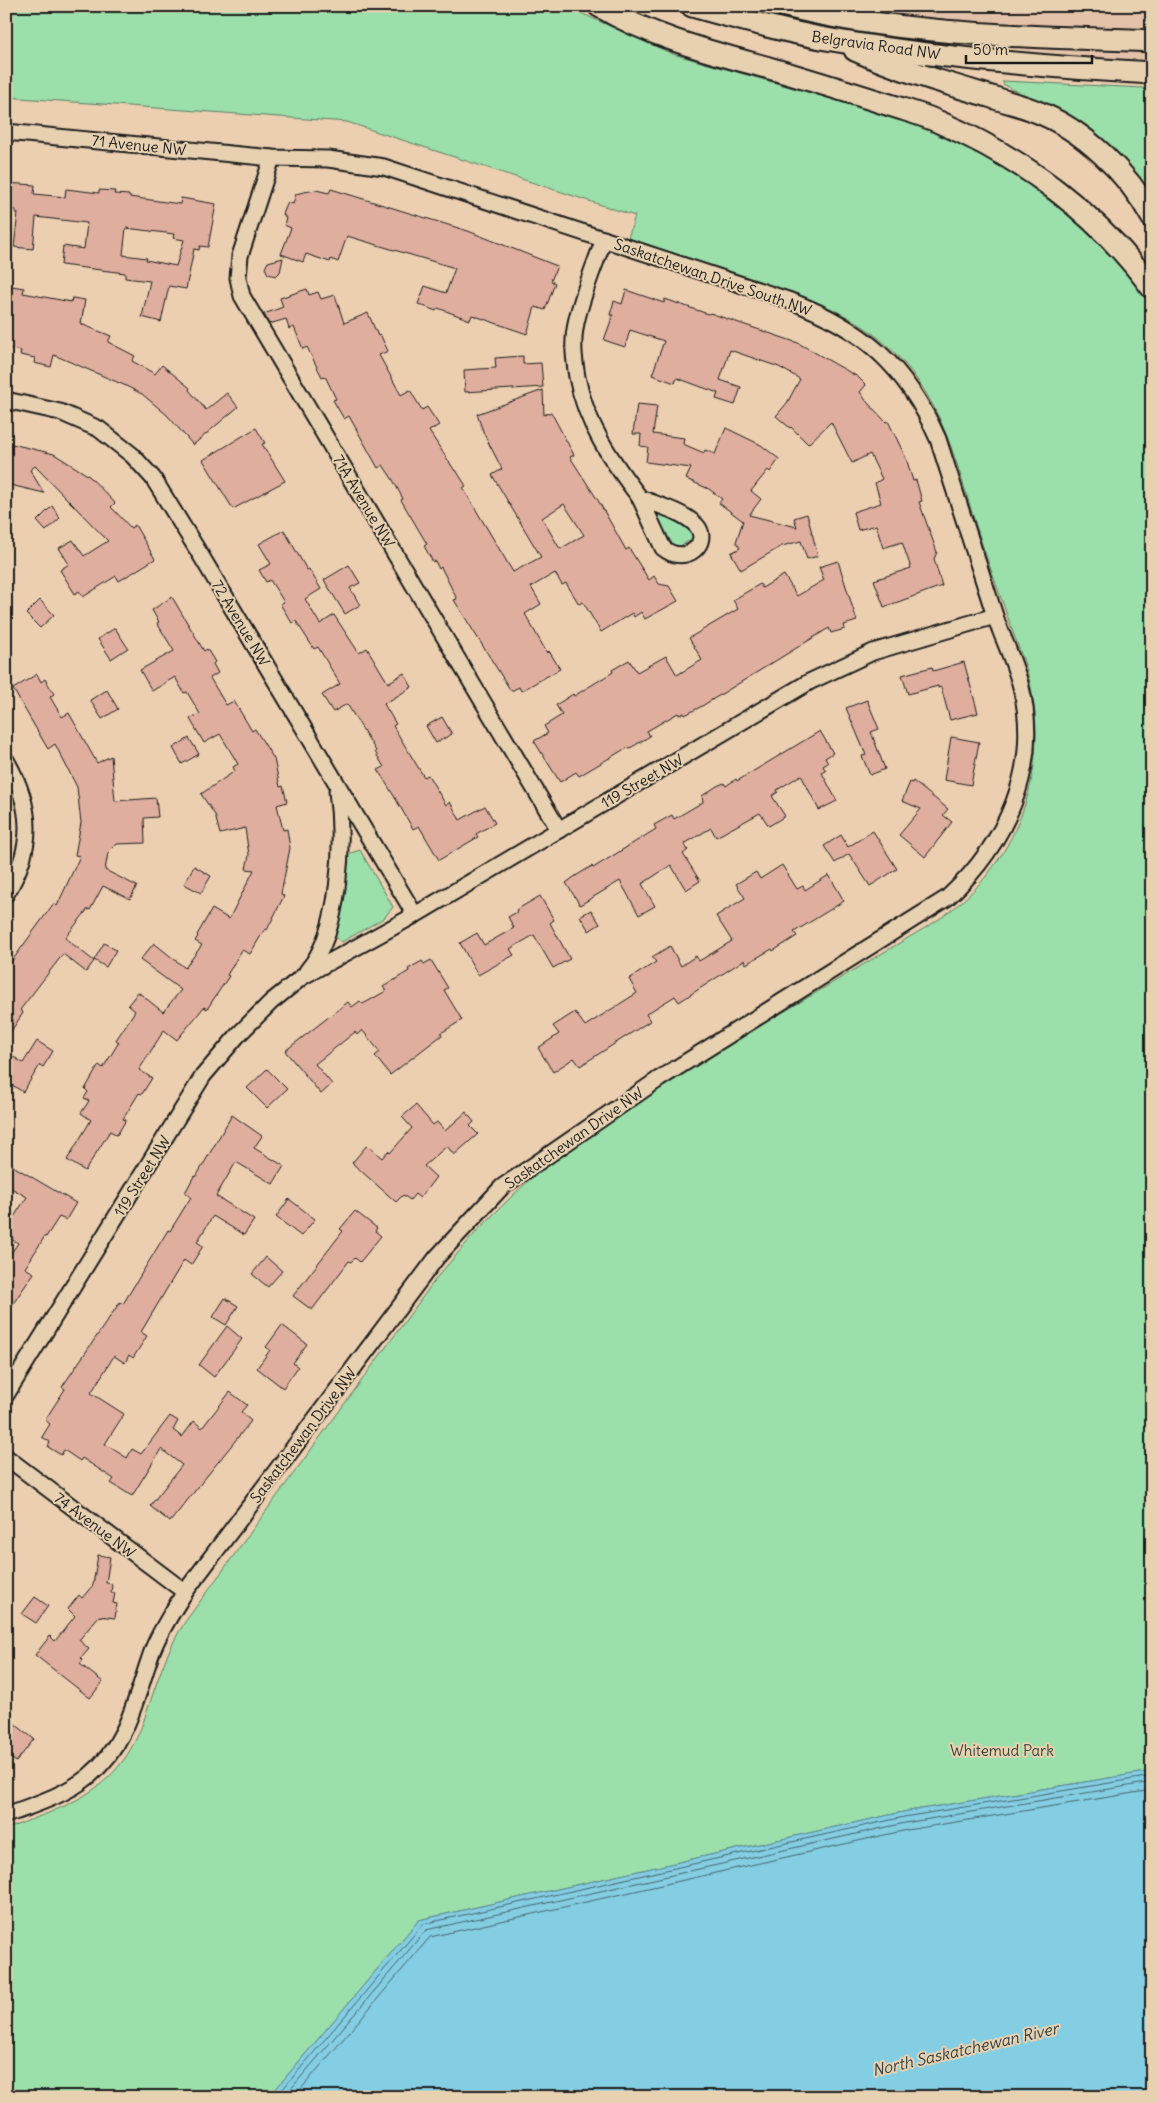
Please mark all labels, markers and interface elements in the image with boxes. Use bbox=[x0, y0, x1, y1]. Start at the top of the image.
street label: Belgravia Road NW bbox=[810, 27, 942, 63]
scale bar bbox=[966, 32, 1092, 64]
text: 50 m bbox=[973, 40, 1008, 59]
street label: 71 Avenue NW bbox=[91, 131, 187, 159]
street label: Saskatchewan Drive South NW bbox=[612, 234, 815, 320]
street label: 71A Avenue NW bbox=[329, 451, 399, 551]
street label: 72 Avenue NW bbox=[208, 577, 274, 670]
street label: 119 Street NW bbox=[598, 750, 687, 812]
street label: Saskatchewan Drive NW bbox=[501, 1083, 647, 1193]
street label: 119 Street NW bbox=[110, 1132, 175, 1220]
street label: Saskatchewan Drive NW bbox=[246, 1363, 360, 1507]
street label: 74 Avenue NW bbox=[50, 1488, 140, 1562]
park label: Whitemud Park bbox=[950, 1741, 1054, 1760]
water label: North Saskatchewan River bbox=[870, 2017, 1062, 2080]

